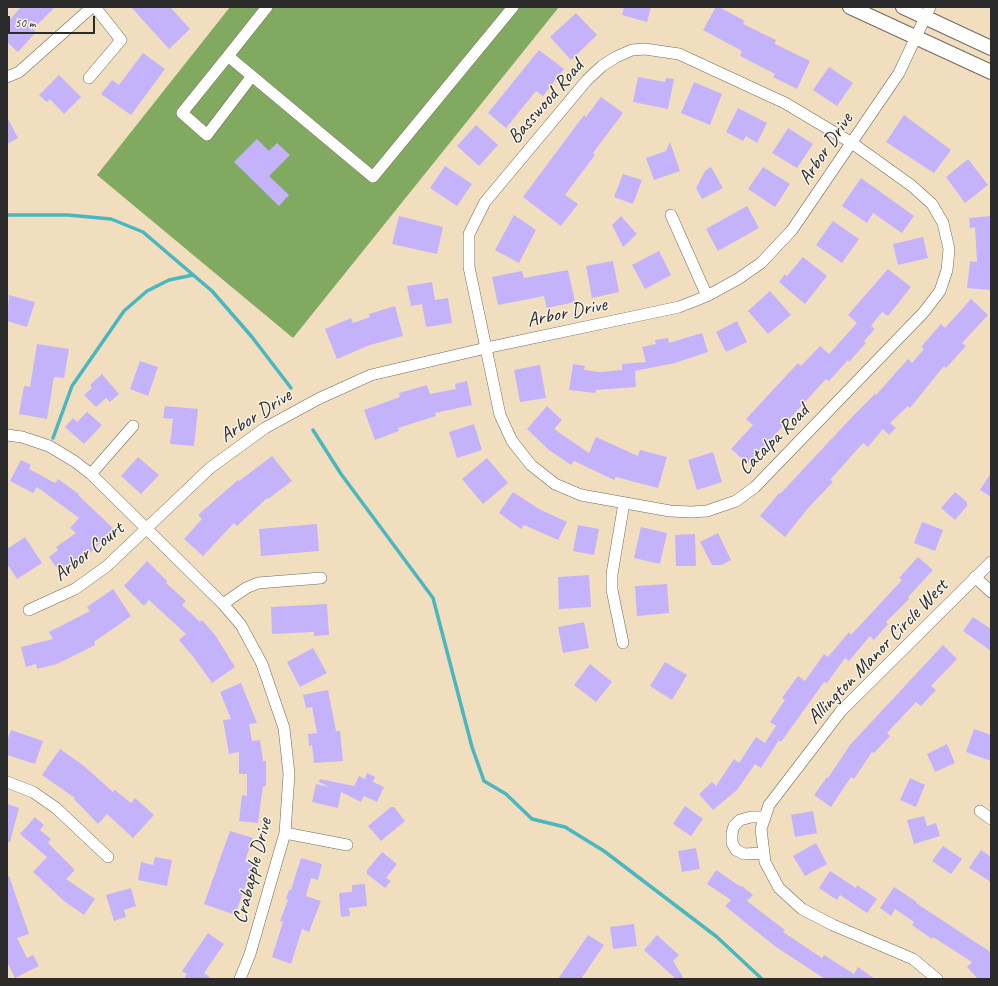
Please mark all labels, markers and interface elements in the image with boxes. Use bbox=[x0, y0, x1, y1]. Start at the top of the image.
scale bar bbox=[10, 8, 97, 34]
text: 50 m bbox=[15, 15, 35, 31]
street label: Basswood Road bbox=[503, 55, 589, 149]
street label: Arbor Drive bbox=[793, 109, 859, 189]
street label: Arbor Drive bbox=[525, 293, 609, 333]
street label: Arbor Drive bbox=[216, 384, 296, 448]
street label: Catalpa Road bbox=[734, 400, 814, 480]
street label: Arbor Court bbox=[49, 517, 129, 587]
street label: Allington Manor Circle West bbox=[803, 575, 953, 729]
street label: Crabapple Drive bbox=[228, 816, 278, 926]

